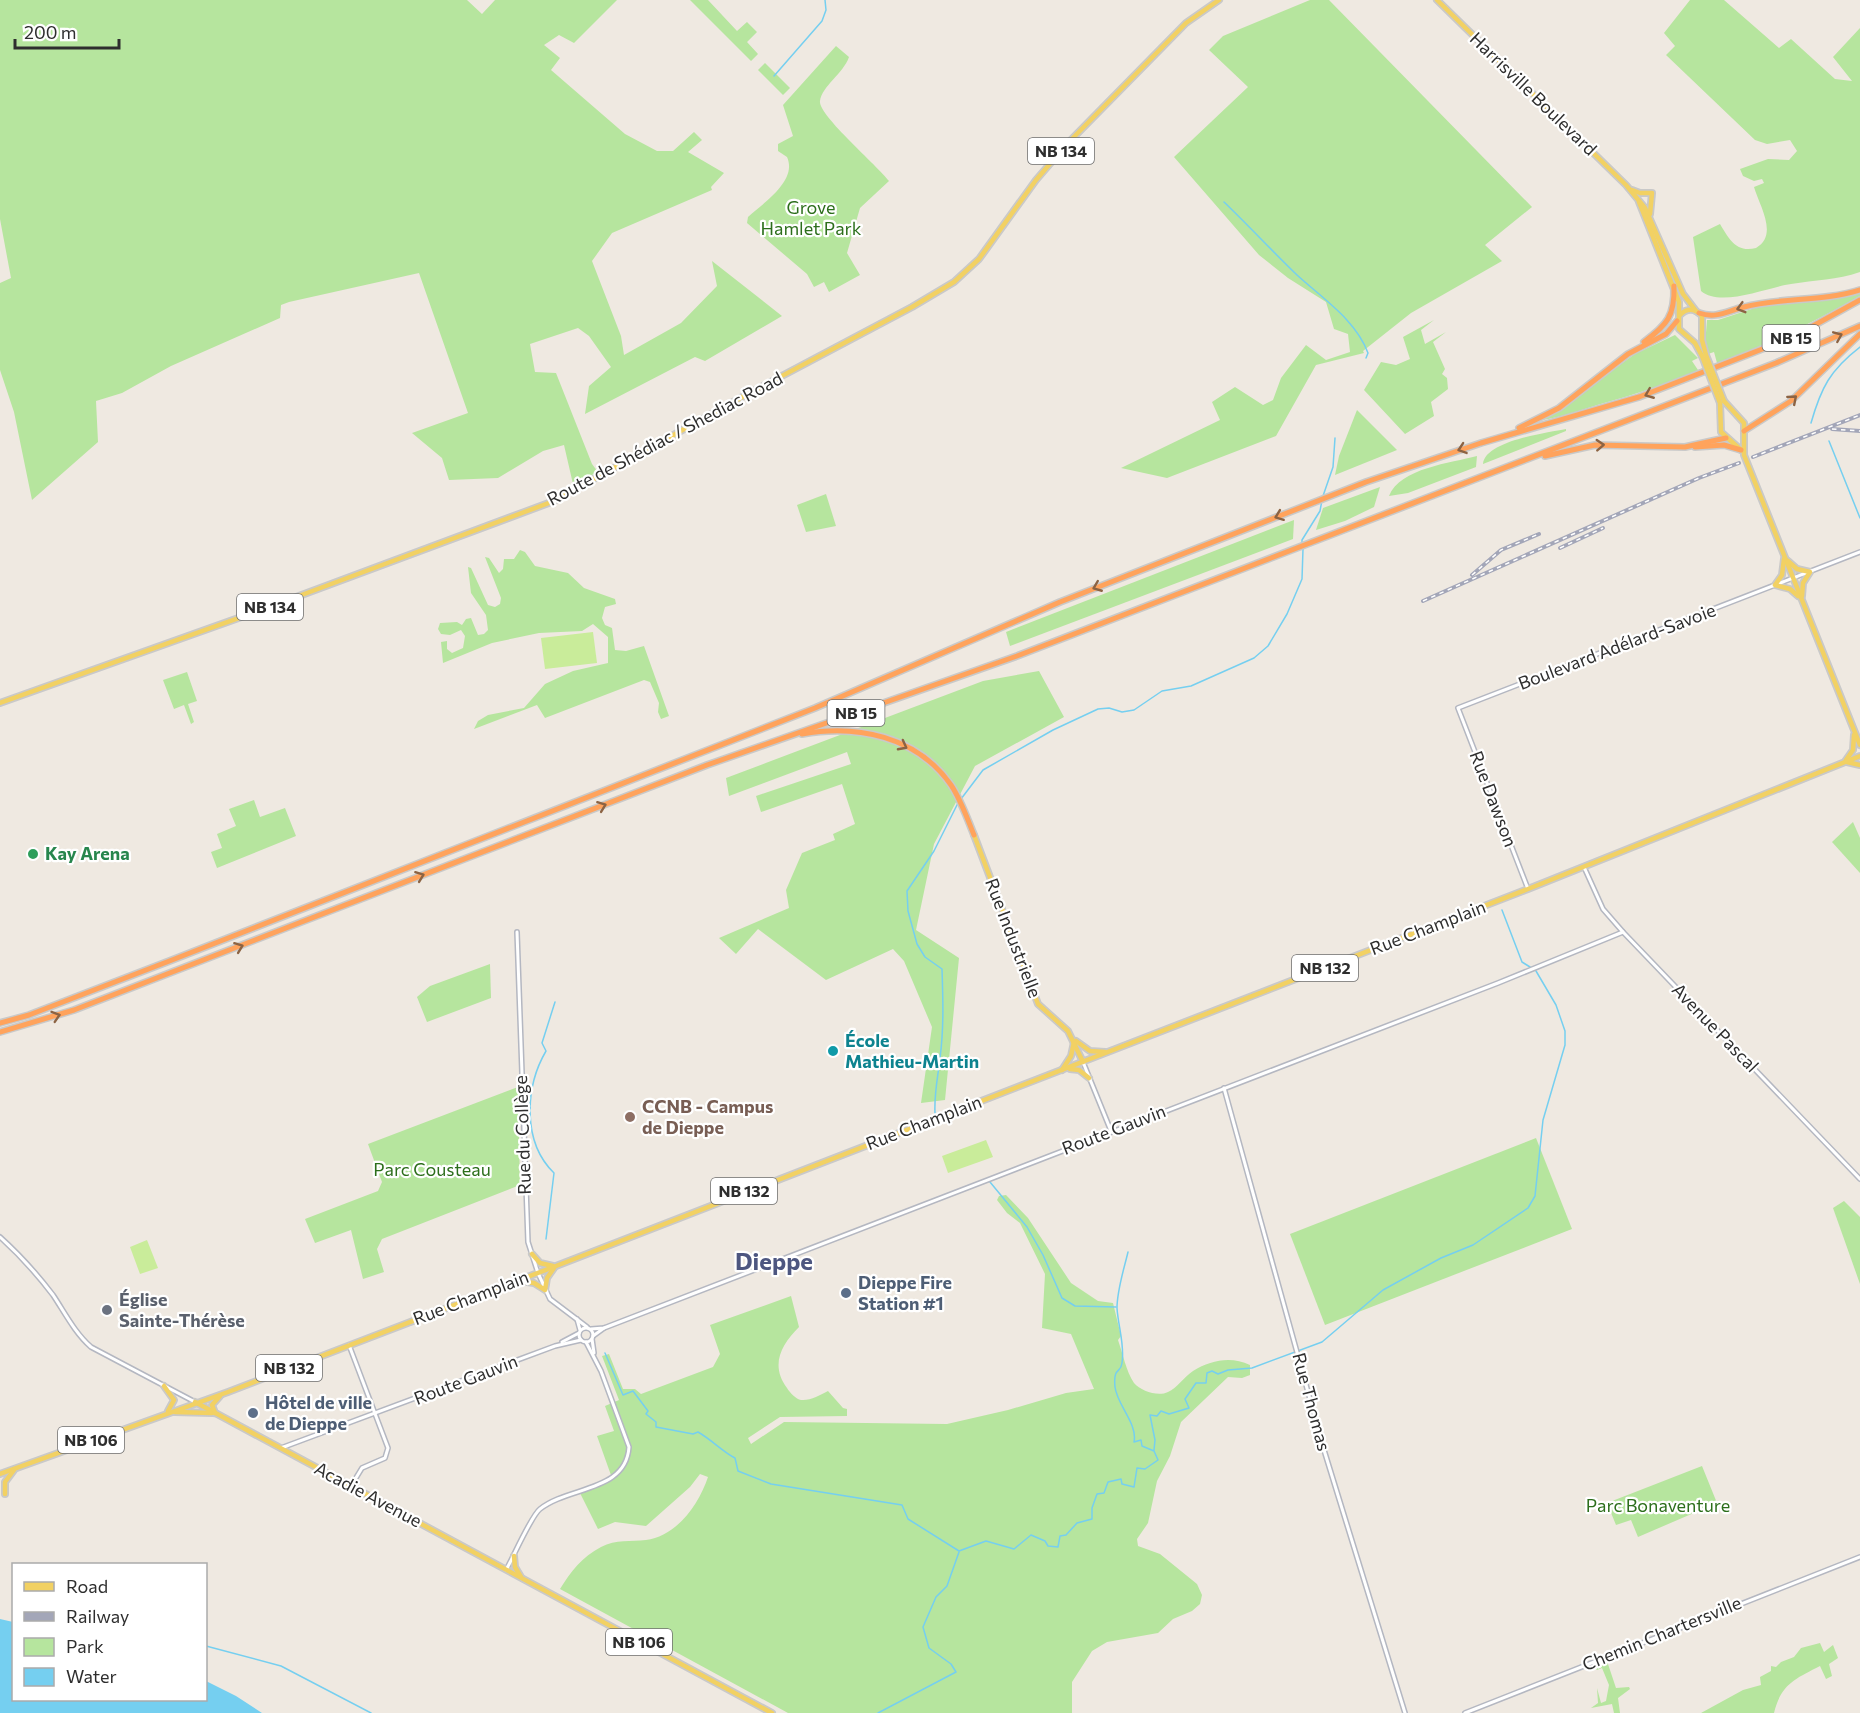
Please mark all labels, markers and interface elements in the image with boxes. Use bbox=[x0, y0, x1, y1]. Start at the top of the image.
scale bar bbox=[15, 12, 118, 50]
text: 200 m bbox=[24, 21, 77, 43]
street label: Harrisville Boulevard bbox=[1466, 27, 1602, 160]
road number: NB 134 bbox=[1028, 138, 1094, 164]
park label: Grove Hamlet Park bbox=[760, 196, 862, 239]
one-way arrow bbox=[1736, 301, 1747, 313]
road number: NB 15 bbox=[1762, 325, 1820, 351]
one-way arrow bbox=[1832, 331, 1843, 343]
street label: Route de Shédiac / Shediac Road bbox=[543, 367, 786, 510]
one-way arrow bbox=[1644, 386, 1655, 399]
one-way arrow bbox=[1786, 395, 1797, 406]
one-way arrow bbox=[1596, 438, 1605, 451]
one-way arrow bbox=[1457, 442, 1468, 454]
one-way arrow bbox=[1274, 509, 1285, 521]
one-way arrow bbox=[1093, 580, 1104, 592]
road number: NB 134 bbox=[237, 594, 303, 620]
street label: Boulevard Adélard-Savoie bbox=[1515, 598, 1719, 694]
road number: NB 15 bbox=[828, 700, 884, 726]
one-way arrow bbox=[897, 739, 908, 750]
street label: Rue Dawson bbox=[1466, 748, 1522, 850]
one-way arrow bbox=[596, 800, 607, 813]
place label: Kay Arena bbox=[45, 842, 130, 864]
marker: Kay Arena bbox=[26, 847, 40, 861]
one-way arrow bbox=[414, 871, 425, 883]
street label: Rue Industrielle bbox=[981, 875, 1047, 1001]
street label: Rue Champlain bbox=[1367, 895, 1489, 959]
one-way arrow bbox=[232, 942, 243, 954]
road number: NB 132 bbox=[1292, 955, 1358, 981]
street label: Avenue Pascal bbox=[1668, 978, 1764, 1076]
one-way arrow bbox=[50, 1010, 61, 1023]
place label: École Mathieu-Martin bbox=[845, 1029, 979, 1072]
marker: École Mathieu-Martin bbox=[826, 1044, 840, 1058]
street label: Rue du Collège bbox=[509, 1075, 535, 1195]
street label: Rue Champlain bbox=[863, 1090, 985, 1154]
place label: CCNB - Campus de Dieppe bbox=[642, 1095, 773, 1138]
street label: Route Gauvin bbox=[1059, 1099, 1169, 1159]
marker: CCNB - Campus de Dieppe bbox=[623, 1110, 637, 1124]
park label: Parc Cousteau bbox=[373, 1158, 491, 1180]
road number: NB 132 bbox=[711, 1178, 777, 1204]
district label: Dieppe bbox=[735, 1246, 813, 1275]
street label: Rue Champlain bbox=[410, 1265, 532, 1329]
place label: Dieppe Fire Station #1 bbox=[858, 1271, 952, 1314]
marker: Dieppe Fire Station #1 bbox=[839, 1286, 853, 1300]
place label: Église Sainte-Thérèse bbox=[119, 1288, 245, 1331]
marker: Église Sainte-Thérèse bbox=[100, 1303, 114, 1317]
street label: Route Gauvin bbox=[411, 1349, 521, 1409]
street label: Rue Thomas bbox=[1288, 1350, 1336, 1453]
road number: NB 132 bbox=[256, 1355, 322, 1381]
place label: Hôtel de ville de Dieppe bbox=[265, 1391, 372, 1434]
marker: Hôtel de ville de Dieppe bbox=[246, 1406, 260, 1420]
road number: NB 106 bbox=[58, 1427, 124, 1453]
street label: Acadie Avenue bbox=[311, 1457, 426, 1532]
park label: Parc Bonaventure bbox=[1586, 1494, 1730, 1516]
legend bbox=[12, 1563, 207, 1701]
text: Road bbox=[66, 1575, 108, 1597]
street label: Chemin Chartersville bbox=[1579, 1591, 1744, 1675]
text: Railway bbox=[66, 1605, 129, 1627]
road number: NB 106 bbox=[606, 1629, 672, 1655]
text: Park bbox=[66, 1635, 104, 1657]
text: Water bbox=[66, 1665, 117, 1687]

